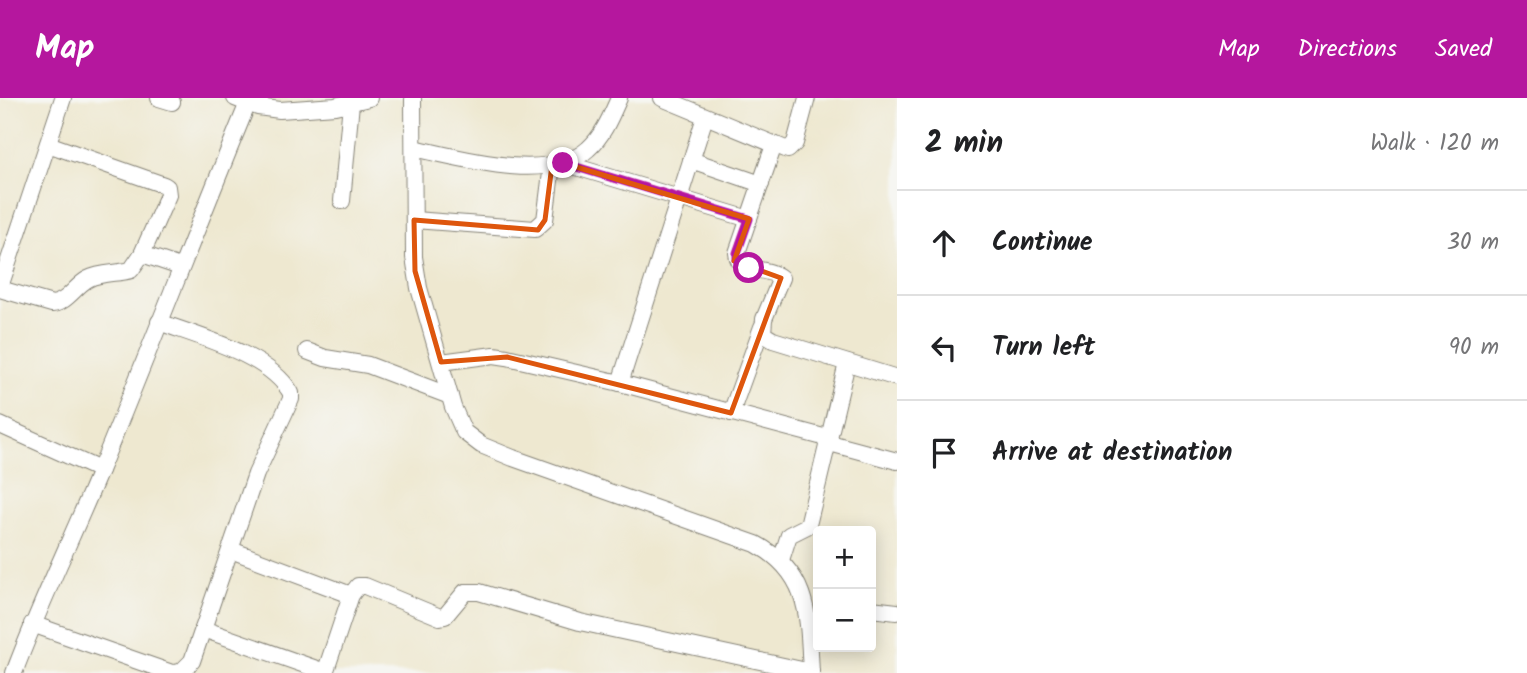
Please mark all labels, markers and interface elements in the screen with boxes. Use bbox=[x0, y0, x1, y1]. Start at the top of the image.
text: Map bbox=[35, 23, 95, 76]
text: Map bbox=[1218, 30, 1260, 69]
text: Directions bbox=[1298, 30, 1397, 69]
text: Saved bbox=[1435, 30, 1492, 69]
text: 2 min bbox=[925, 120, 1003, 168]
text: Walk · 120 m bbox=[1370, 126, 1499, 162]
route end bbox=[547, 147, 578, 178]
text: Continue bbox=[992, 222, 1093, 264]
icon: ahead bbox=[925, 224, 963, 262]
text: 30 m bbox=[1447, 225, 1499, 261]
route start bbox=[733, 252, 764, 283]
text: Turn left bbox=[992, 327, 1095, 369]
icon: left bbox=[925, 329, 963, 367]
text: 90 m bbox=[1449, 330, 1499, 366]
text: Arrive at destination bbox=[992, 432, 1232, 474]
icon: arrive bbox=[925, 434, 963, 472]
map controls bbox=[813, 526, 876, 652]
button: + bbox=[813, 526, 876, 589]
button: − bbox=[813, 589, 876, 652]

